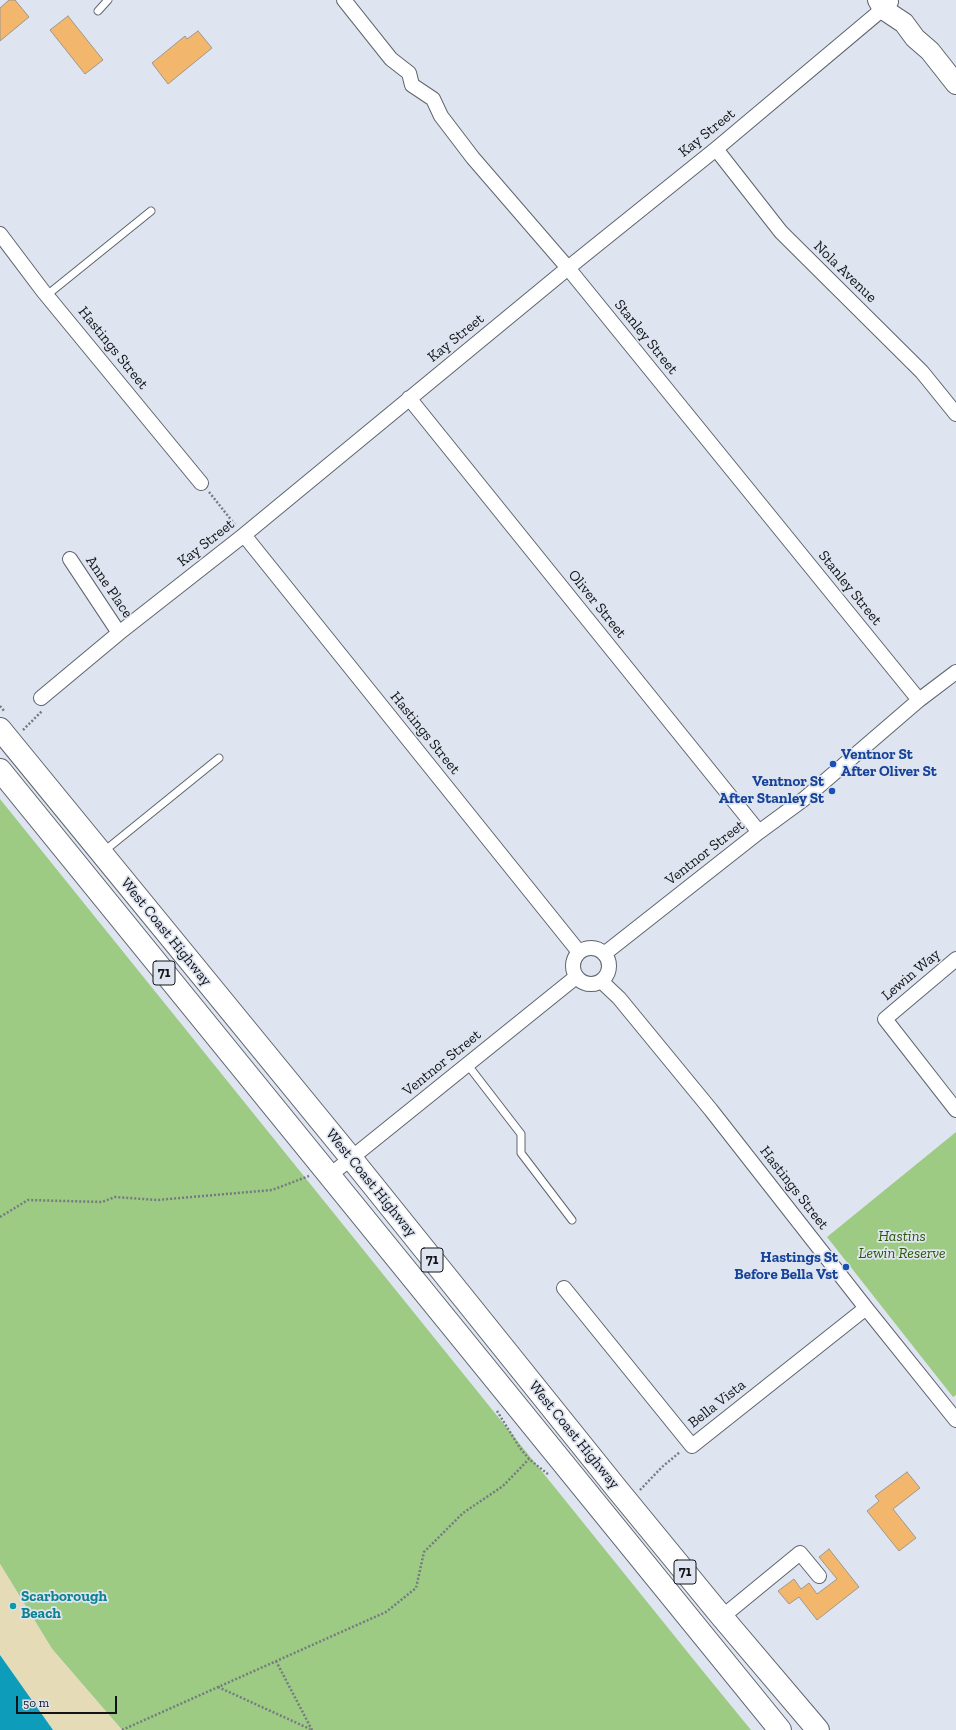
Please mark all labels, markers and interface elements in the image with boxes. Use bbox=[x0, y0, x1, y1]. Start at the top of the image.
street label: Kay Street bbox=[675, 105, 739, 161]
street label: Nola Avenue bbox=[810, 238, 880, 306]
street label: Stanley Street bbox=[610, 296, 682, 378]
street label: Hastings Street bbox=[74, 303, 152, 393]
street label: Kay Street bbox=[424, 310, 488, 366]
street label: Kay Street bbox=[174, 515, 238, 571]
street label: Stanley Street bbox=[814, 547, 886, 629]
street label: Anne Place bbox=[82, 552, 136, 622]
street label: Oliver Street bbox=[564, 566, 630, 642]
street label: Hastings Street bbox=[386, 688, 464, 778]
place label: Ventnor St After Oliver St bbox=[841, 746, 937, 781]
marker: Ventnor St After Oliver St bbox=[828, 759, 838, 769]
place label: Ventnor St After Stanley St bbox=[719, 773, 824, 808]
marker: Ventnor St After Stanley St bbox=[827, 786, 837, 796]
street label: Ventnor Street bbox=[662, 817, 748, 889]
street label: West Coast Highway bbox=[117, 874, 215, 990]
street label: Lewin Way bbox=[878, 945, 944, 1005]
road number: 71 bbox=[153, 961, 175, 985]
street label: Ventnor Street bbox=[399, 1026, 485, 1100]
street label: West Coast Highway bbox=[322, 1125, 420, 1241]
street label: Hastings Street bbox=[756, 1143, 832, 1233]
park label: Hastins Lewin Reserve bbox=[859, 1228, 945, 1263]
road number: 71 bbox=[421, 1248, 443, 1272]
place label: Hastings St Before Bella Vst bbox=[734, 1249, 838, 1284]
marker: Hastings St Before Bella Vst bbox=[841, 1262, 851, 1272]
street label: Bella Vista bbox=[685, 1376, 749, 1432]
street label: West Coast Highway bbox=[525, 1377, 623, 1493]
road number: 71 bbox=[674, 1560, 696, 1584]
place label: Scarborough Beach bbox=[21, 1588, 107, 1623]
marker: Scarborough Beach bbox=[8, 1601, 18, 1611]
scale bar bbox=[18, 1688, 119, 1714]
text: 50 m bbox=[23, 1696, 49, 1710]

